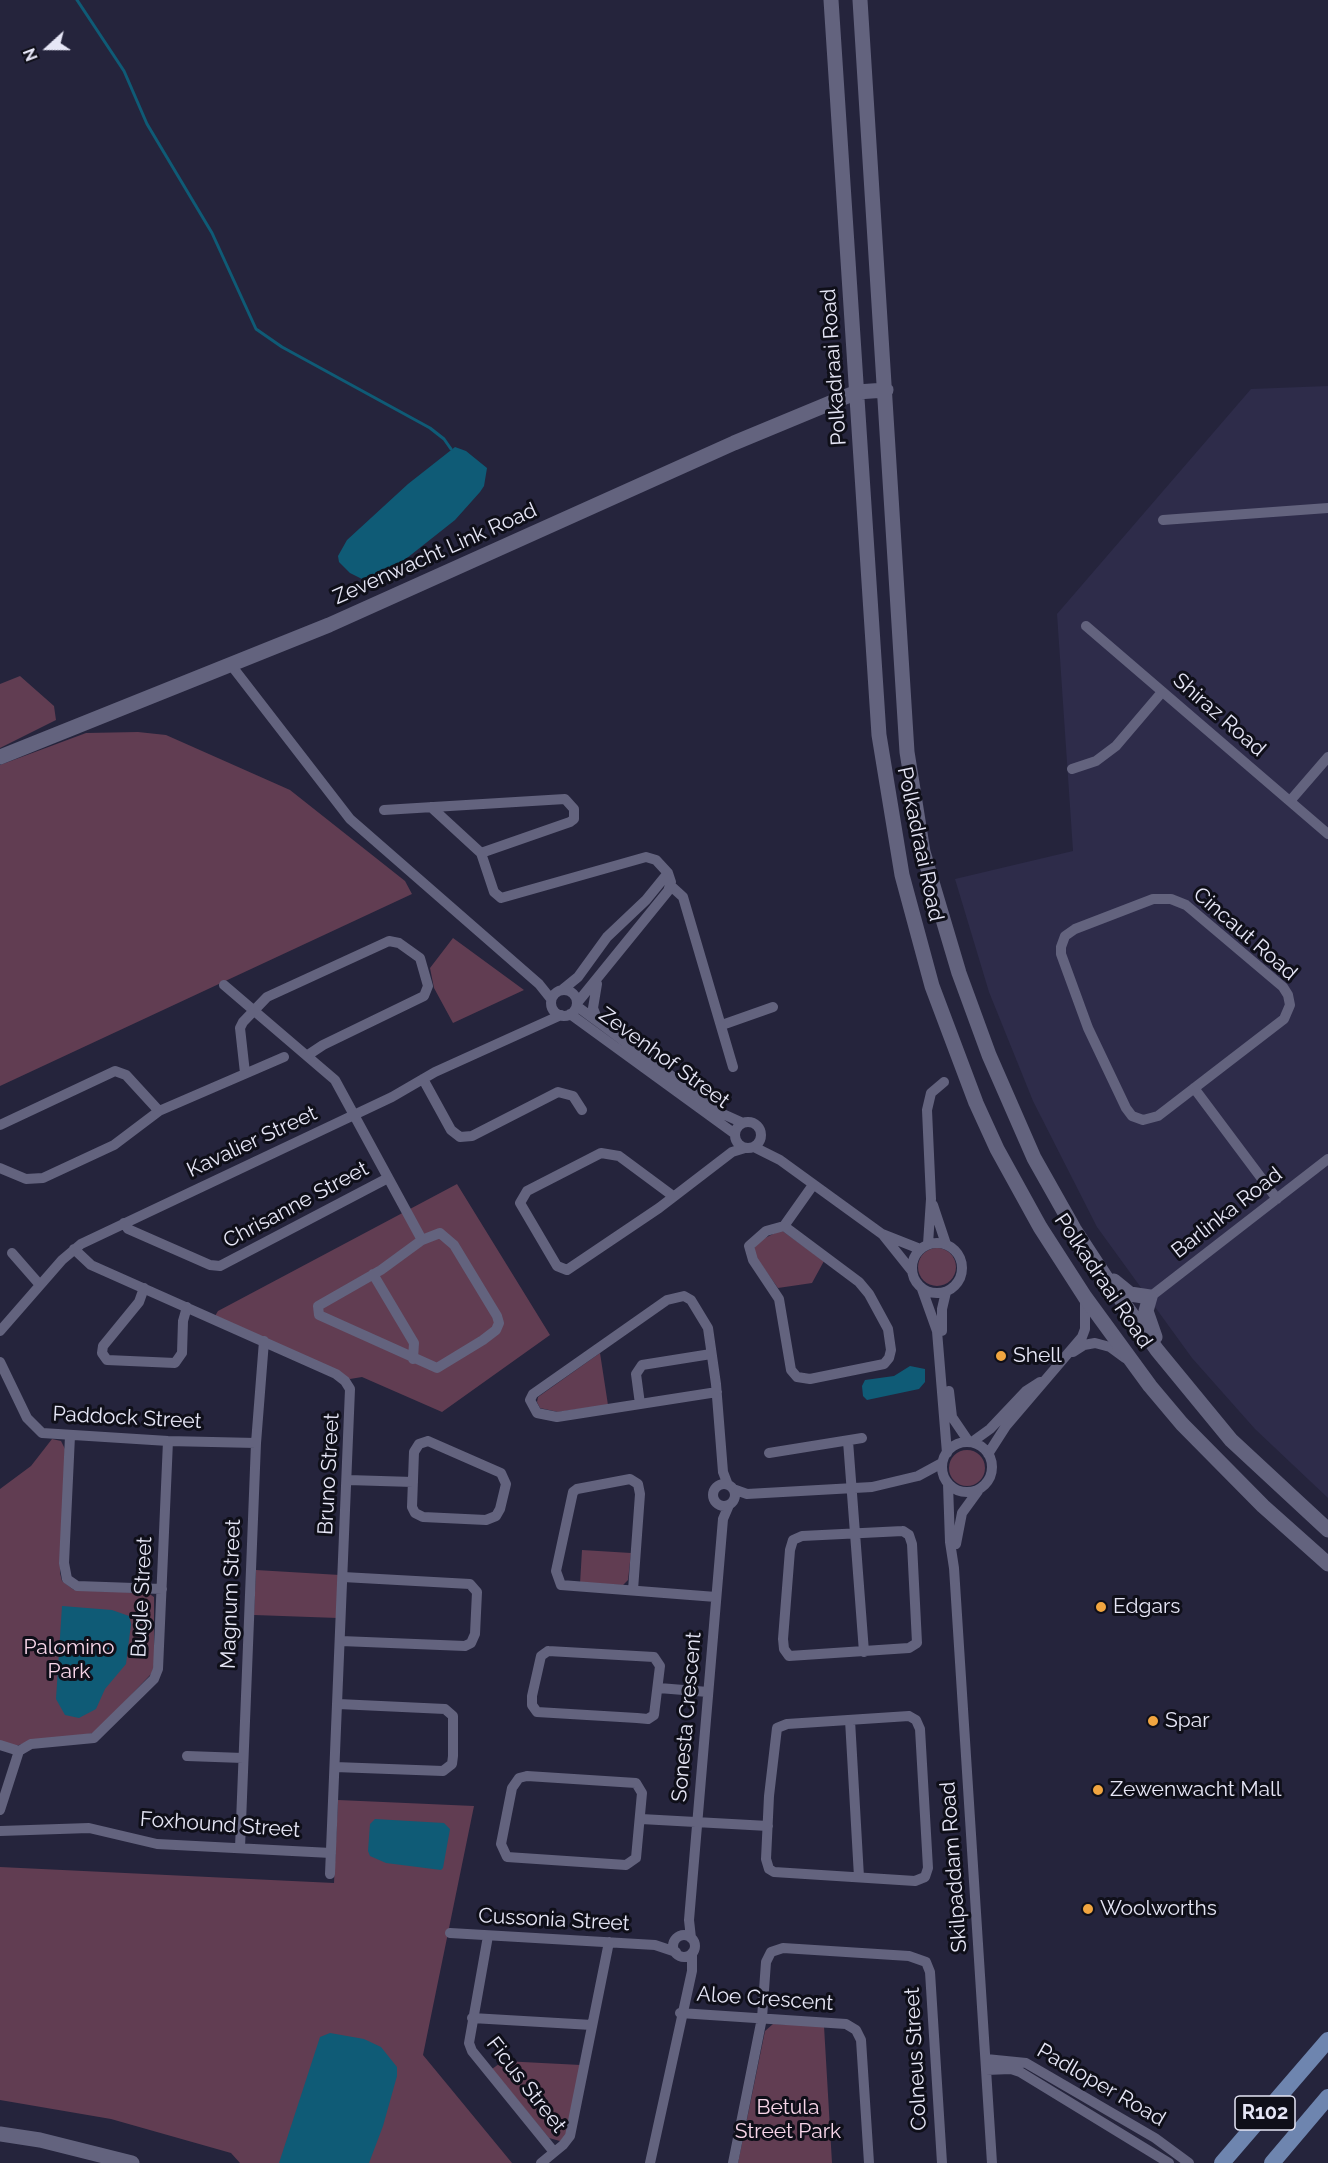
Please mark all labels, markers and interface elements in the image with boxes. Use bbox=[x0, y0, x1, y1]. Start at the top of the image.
north arrow bbox=[18, 18, 78, 78]
text: N bbox=[20, 46, 42, 64]
street label: Polkadraai Road bbox=[816, 288, 852, 446]
street label: Zevenwacht Link Road bbox=[329, 498, 541, 610]
street label: Shiraz Road bbox=[1168, 668, 1270, 762]
street label: Polkadraai Road bbox=[891, 765, 949, 923]
street label: Cincaut Road bbox=[1188, 882, 1302, 986]
street label: Zevenhof Street bbox=[594, 1002, 734, 1114]
street label: Kavalier Street bbox=[183, 1101, 321, 1183]
street label: Chrisanne Street bbox=[219, 1156, 373, 1254]
street label: Barlinka Road bbox=[1167, 1162, 1287, 1264]
street label: Polkadraai Road bbox=[1049, 1209, 1157, 1353]
place label: Shell bbox=[1013, 1343, 1062, 1369]
marker: Shell bbox=[994, 1349, 1008, 1363]
street label: Paddock Street bbox=[52, 1402, 202, 1434]
street label: Bruno Street bbox=[313, 1412, 345, 1536]
street label: Magnum Street bbox=[216, 1518, 246, 1670]
street label: Bugle Street bbox=[126, 1536, 158, 1658]
place label: Edgars bbox=[1113, 1594, 1180, 1620]
marker: Edgars bbox=[1094, 1600, 1108, 1614]
street label: Sonesta Crescent bbox=[667, 1631, 707, 1803]
park label: Palomino Park bbox=[23, 1635, 115, 1685]
place label: Spar bbox=[1165, 1708, 1210, 1734]
marker: Spar bbox=[1146, 1714, 1160, 1728]
place label: Zewenwacht Mall bbox=[1110, 1777, 1281, 1803]
street label: Skilpaddam Road bbox=[935, 1781, 973, 1953]
marker: Zewenwacht Mall bbox=[1091, 1783, 1105, 1797]
street label: Foxhound Street bbox=[139, 1807, 301, 1843]
place label: Woolworths bbox=[1100, 1896, 1217, 1922]
marker: Woolworths bbox=[1081, 1902, 1095, 1916]
street label: Cussonia Street bbox=[478, 1903, 630, 1937]
street label: Aloe Crescent bbox=[696, 1982, 834, 2016]
street label: Colneus Street bbox=[900, 1987, 932, 2131]
street label: Ficus Street bbox=[481, 2032, 571, 2138]
street label: Padloper Road bbox=[1032, 2038, 1170, 2132]
park label: Betula Street Park bbox=[735, 2095, 841, 2145]
road number: R102 bbox=[1235, 2096, 1295, 2130]

